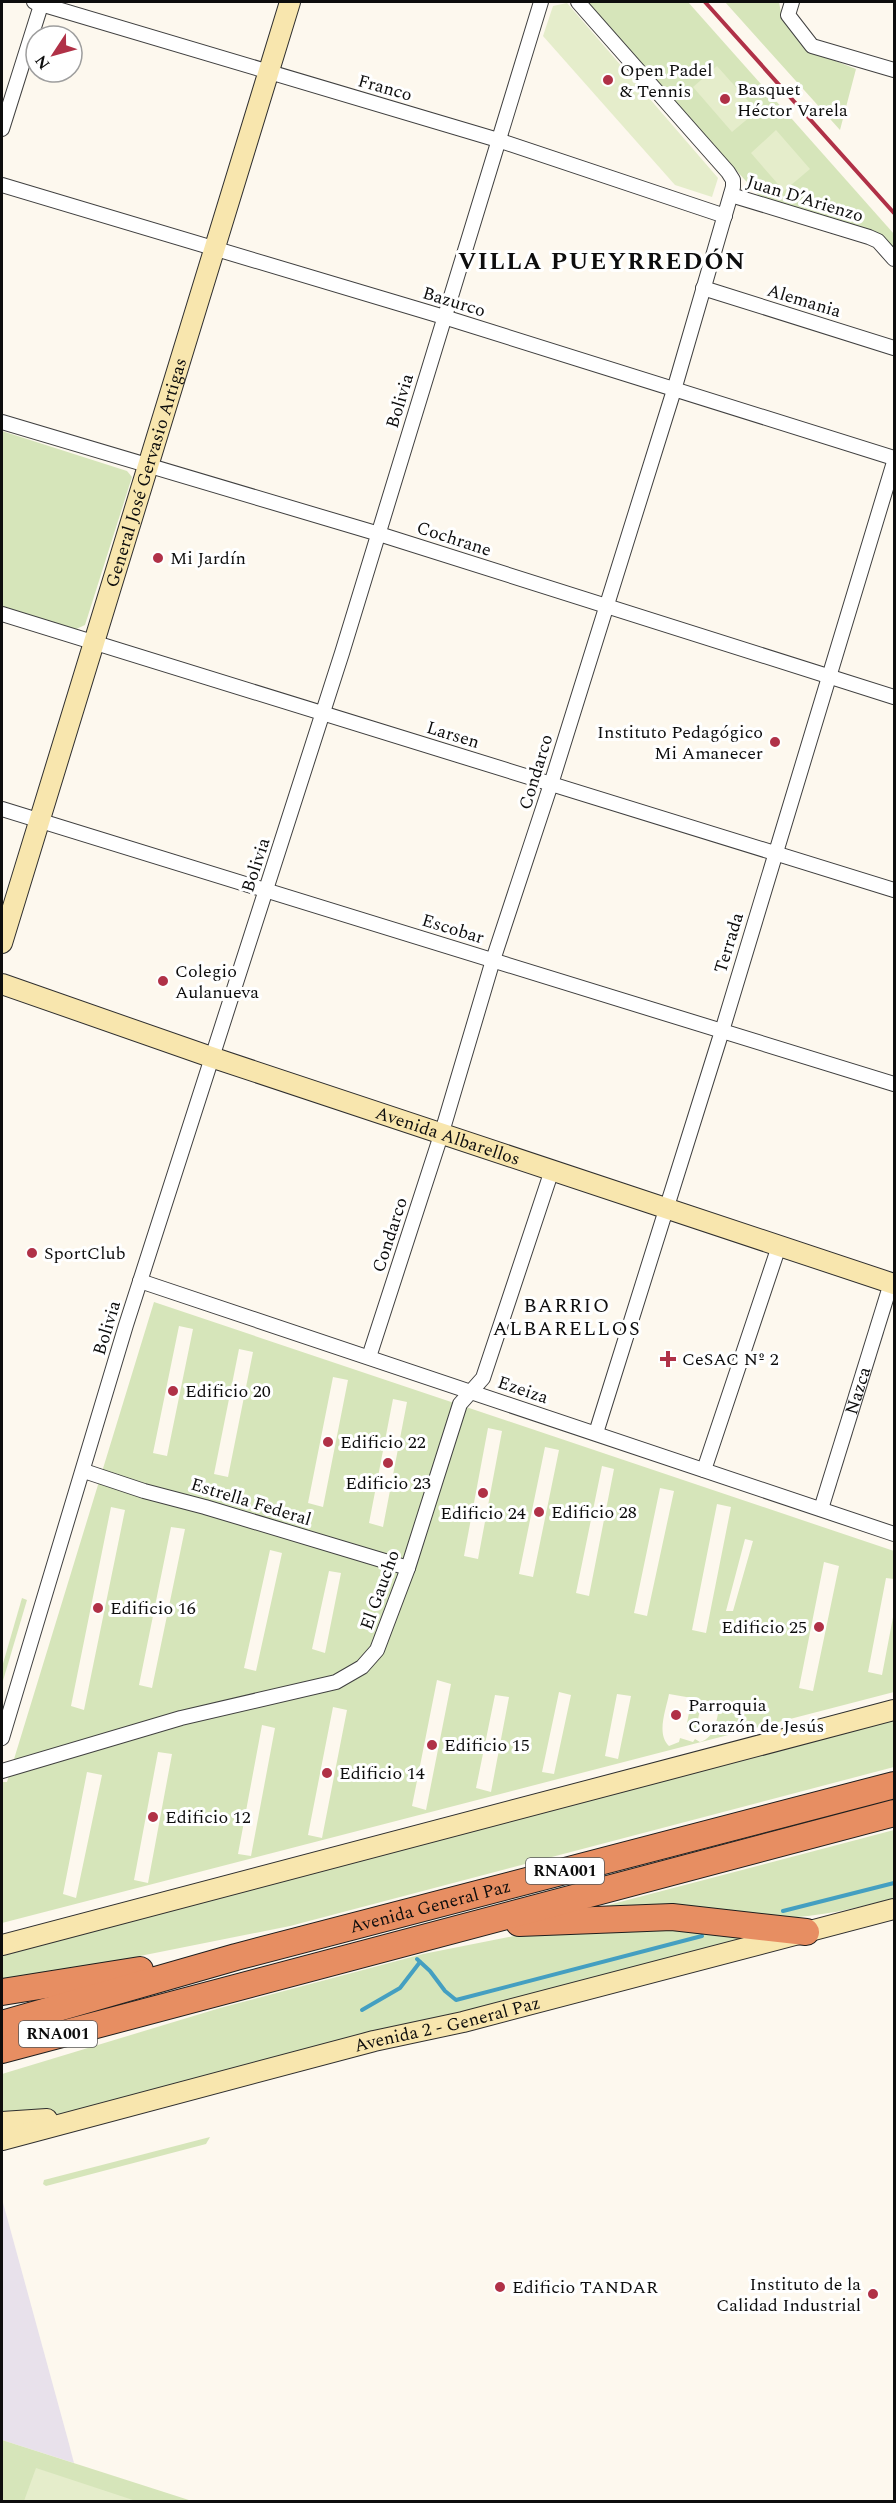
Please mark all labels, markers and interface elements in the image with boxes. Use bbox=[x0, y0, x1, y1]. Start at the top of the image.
north arrow bbox=[24, 24, 84, 84]
text: N bbox=[29, 50, 56, 75]
place label: Open Padel & Tennis bbox=[620, 57, 713, 105]
street label: Franco bbox=[355, 67, 415, 109]
marker: Open Padel & Tennis bbox=[601, 73, 615, 87]
place label: Basquet Héctor Varela bbox=[737, 76, 848, 124]
marker: Basquet Héctor Varela bbox=[718, 92, 732, 106]
street label: Juan D’Arienzo bbox=[743, 168, 867, 230]
district label: VILLA PUEYRREDÓN bbox=[458, 244, 746, 280]
street label: Alemania bbox=[764, 277, 845, 325]
street label: Bazurco bbox=[419, 280, 489, 324]
street label: General José Gervasio Artigas bbox=[98, 354, 194, 591]
street label: Bolivia bbox=[379, 370, 421, 432]
street label: Cochrane bbox=[413, 514, 495, 564]
place label: Mi Jardín bbox=[170, 545, 246, 572]
marker: Mi Jardín bbox=[151, 551, 165, 565]
street label: Larsen bbox=[423, 714, 483, 756]
place label: Instituto Pedagógico Mi Amanecer bbox=[597, 719, 763, 767]
street label: Condarco bbox=[512, 731, 560, 813]
marker: Instituto Pedagógico Mi Amanecer bbox=[768, 735, 782, 749]
street label: Bolivia bbox=[235, 834, 278, 896]
street label: Escobar bbox=[419, 907, 487, 951]
street label: Terrada bbox=[707, 909, 751, 977]
place label: Colegio Aulanueva bbox=[175, 958, 259, 1006]
marker: Colegio Aulanueva bbox=[156, 974, 170, 988]
street label: Avenida Albarellos bbox=[372, 1099, 524, 1172]
street label: Condarco bbox=[365, 1194, 415, 1276]
place label: SportClub bbox=[44, 1240, 126, 1267]
marker: SportClub bbox=[25, 1246, 39, 1260]
district label: BARRIO ALBARELLOS bbox=[493, 1291, 641, 1344]
street label: Bolivia bbox=[86, 1297, 128, 1359]
place label: CeSAC Nº 2 bbox=[682, 1346, 779, 1373]
marker: CeSAC Nº 2 bbox=[659, 1350, 677, 1368]
street label: Nazca bbox=[838, 1363, 878, 1418]
street label: Ezeiza bbox=[494, 1369, 552, 1411]
place label: Edificio 20 bbox=[185, 1378, 271, 1405]
marker: Edificio 20 bbox=[166, 1384, 180, 1398]
place label: Edificio 22 bbox=[340, 1429, 426, 1456]
marker: Edificio 22 bbox=[321, 1435, 335, 1449]
marker: Edificio 23 bbox=[381, 1456, 395, 1470]
place label: Edificio 23 bbox=[345, 1470, 431, 1497]
street label: Estrella Federal bbox=[187, 1471, 315, 1533]
marker: Edificio 24 bbox=[476, 1486, 490, 1500]
place label: Edificio 28 bbox=[551, 1499, 637, 1526]
place label: Edificio 24 bbox=[440, 1500, 526, 1527]
marker: Edificio 28 bbox=[532, 1505, 546, 1519]
street label: El Gaucho bbox=[353, 1546, 407, 1634]
place label: Edificio 16 bbox=[110, 1595, 196, 1622]
marker: Edificio 16 bbox=[91, 1601, 105, 1615]
place label: Edificio 25 bbox=[721, 1614, 807, 1641]
marker: Edificio 25 bbox=[812, 1620, 826, 1634]
place label: Parroquia Corazón de Jesús bbox=[688, 1692, 824, 1740]
marker: Parroquia Corazón de Jesús bbox=[669, 1708, 683, 1722]
place label: Edificio 15 bbox=[444, 1732, 530, 1759]
marker: Edificio 15 bbox=[425, 1738, 439, 1752]
place label: Edificio 14 bbox=[339, 1760, 425, 1787]
marker: Edificio 14 bbox=[320, 1766, 334, 1780]
place label: Edificio 12 bbox=[165, 1804, 251, 1831]
marker: Edificio 12 bbox=[146, 1810, 160, 1824]
road number: RNA001 bbox=[526, 1858, 604, 1884]
street label: Avenida General Paz bbox=[347, 1872, 514, 1940]
street label: Avenida 2 - General Paz bbox=[351, 1989, 543, 2059]
road number: RNA001 bbox=[19, 2021, 97, 2047]
place label: Instituto de la Calidad Industrial bbox=[716, 2271, 861, 2319]
place label: Edificio TANDAR bbox=[512, 2274, 658, 2301]
marker: Edificio TANDAR bbox=[493, 2280, 507, 2294]
marker: Instituto de la Calidad Industrial bbox=[866, 2287, 880, 2301]

